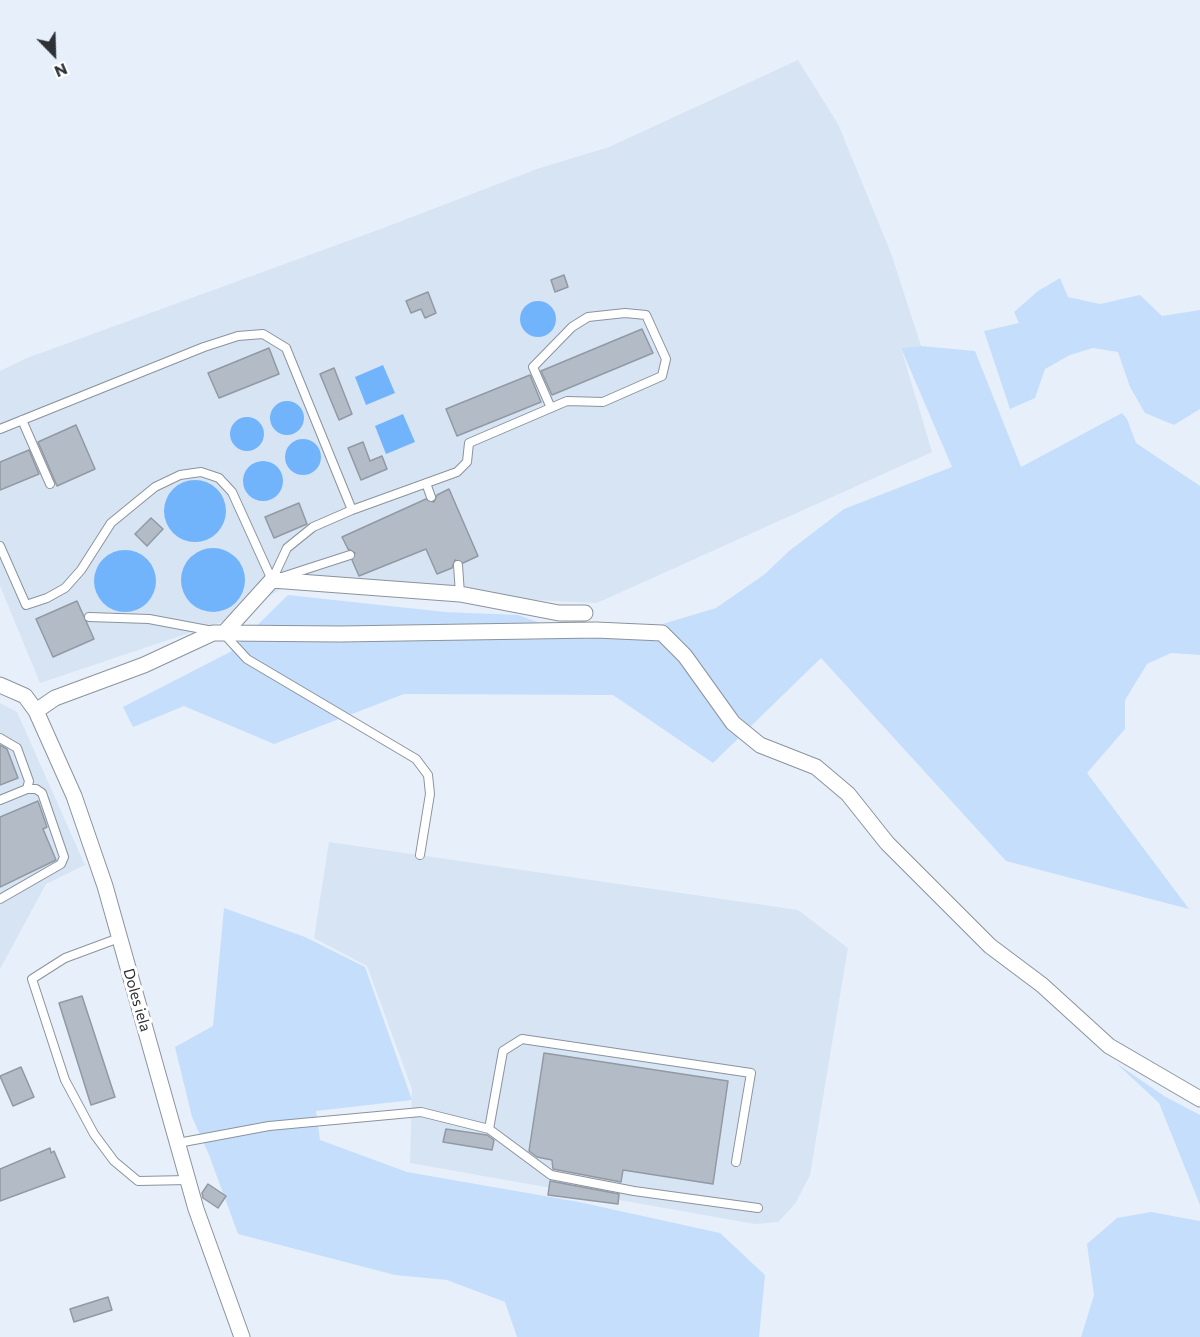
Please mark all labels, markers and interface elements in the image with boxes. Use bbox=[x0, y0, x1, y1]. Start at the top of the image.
north arrow bbox=[24, 24, 84, 84]
text: N bbox=[52, 60, 70, 82]
street label: Doles iela bbox=[119, 966, 155, 1034]

